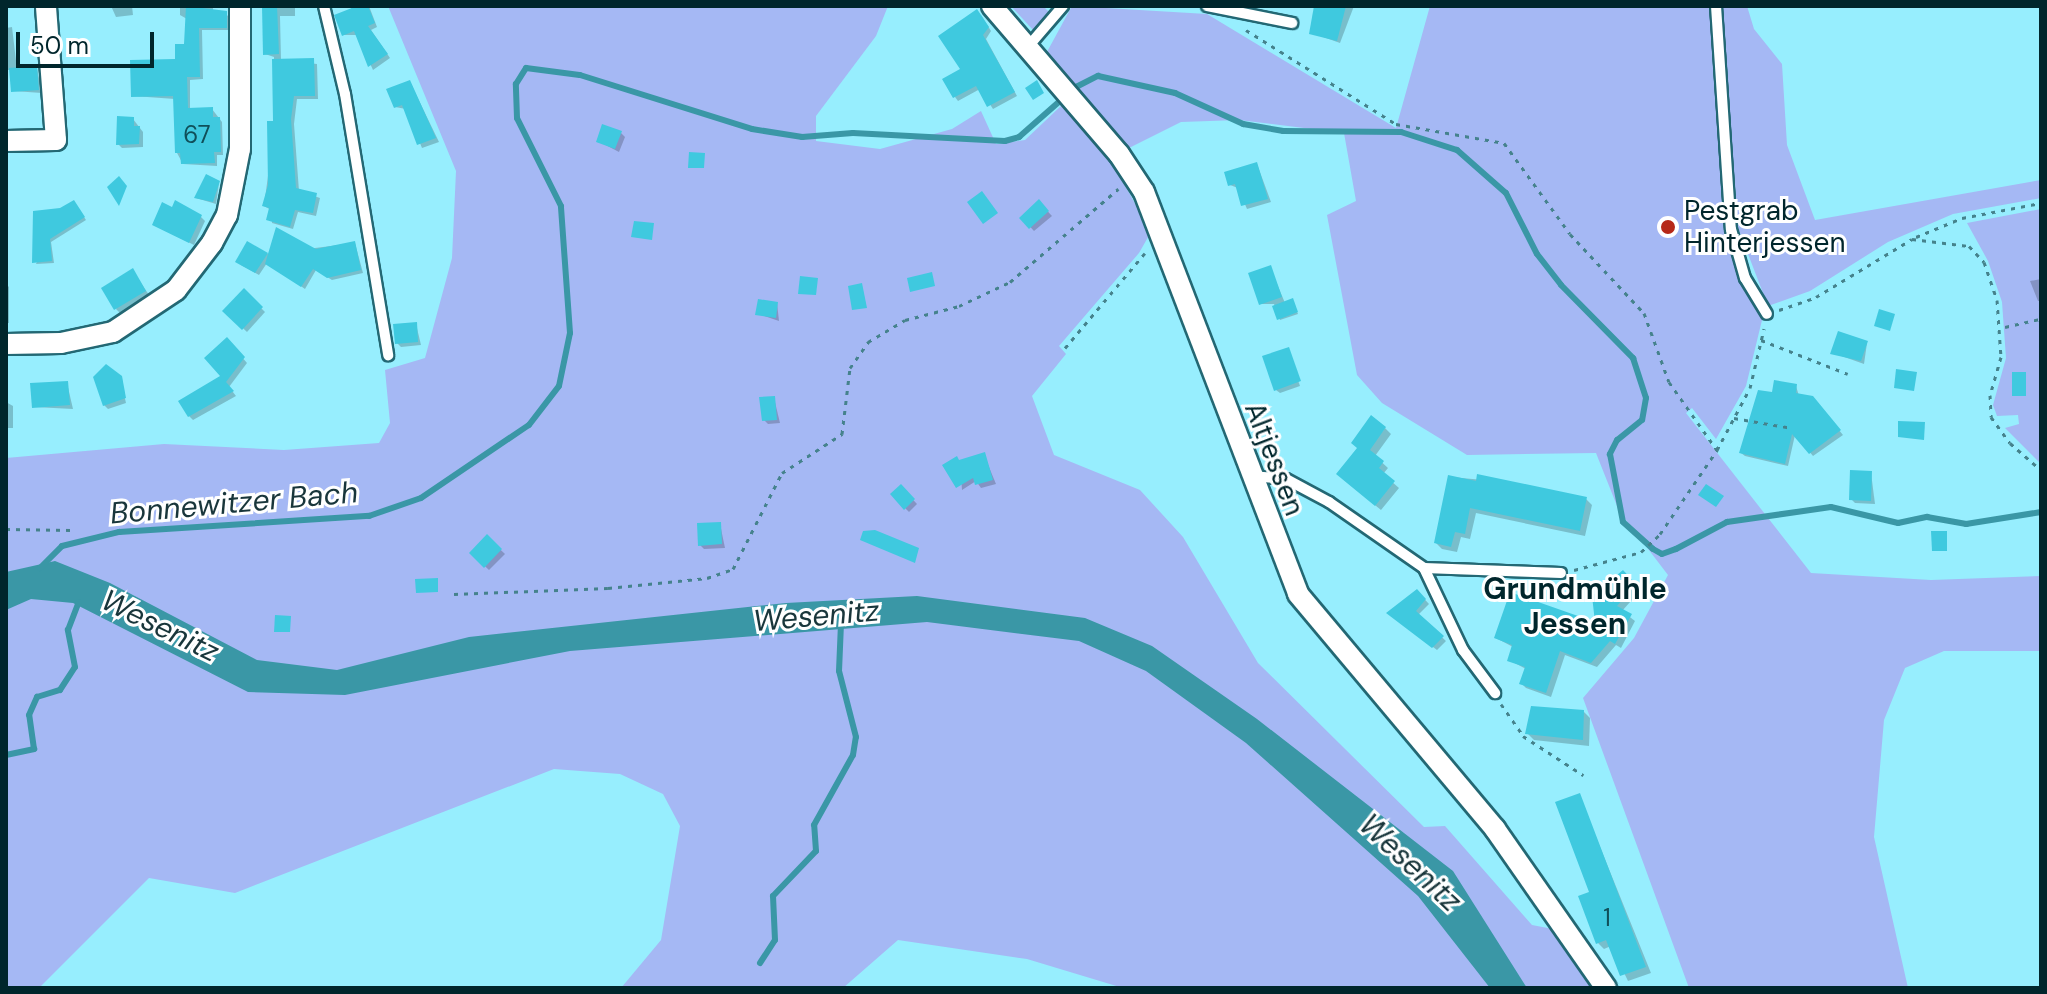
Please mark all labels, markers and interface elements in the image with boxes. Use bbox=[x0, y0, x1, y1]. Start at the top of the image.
scale bar bbox=[20, 16, 158, 66]
text: 50 m bbox=[30, 30, 89, 61]
house number: 67 bbox=[183, 121, 211, 149]
place label: Pestgrab Hinterjessen bbox=[1684, 194, 1846, 260]
marker: Pestgrab Hinterjessen bbox=[1659, 218, 1677, 236]
street label: Altjessen bbox=[1237, 398, 1311, 520]
water label: Bonnewitzer Bach bbox=[109, 474, 359, 532]
district label: Grundmühle Jessen bbox=[1483, 571, 1667, 642]
water label: Wesenitz bbox=[95, 582, 225, 670]
water label: Wesenitz bbox=[752, 593, 880, 639]
water label: Wesenitz bbox=[1352, 807, 1468, 919]
house number: 1 bbox=[1603, 904, 1611, 932]

